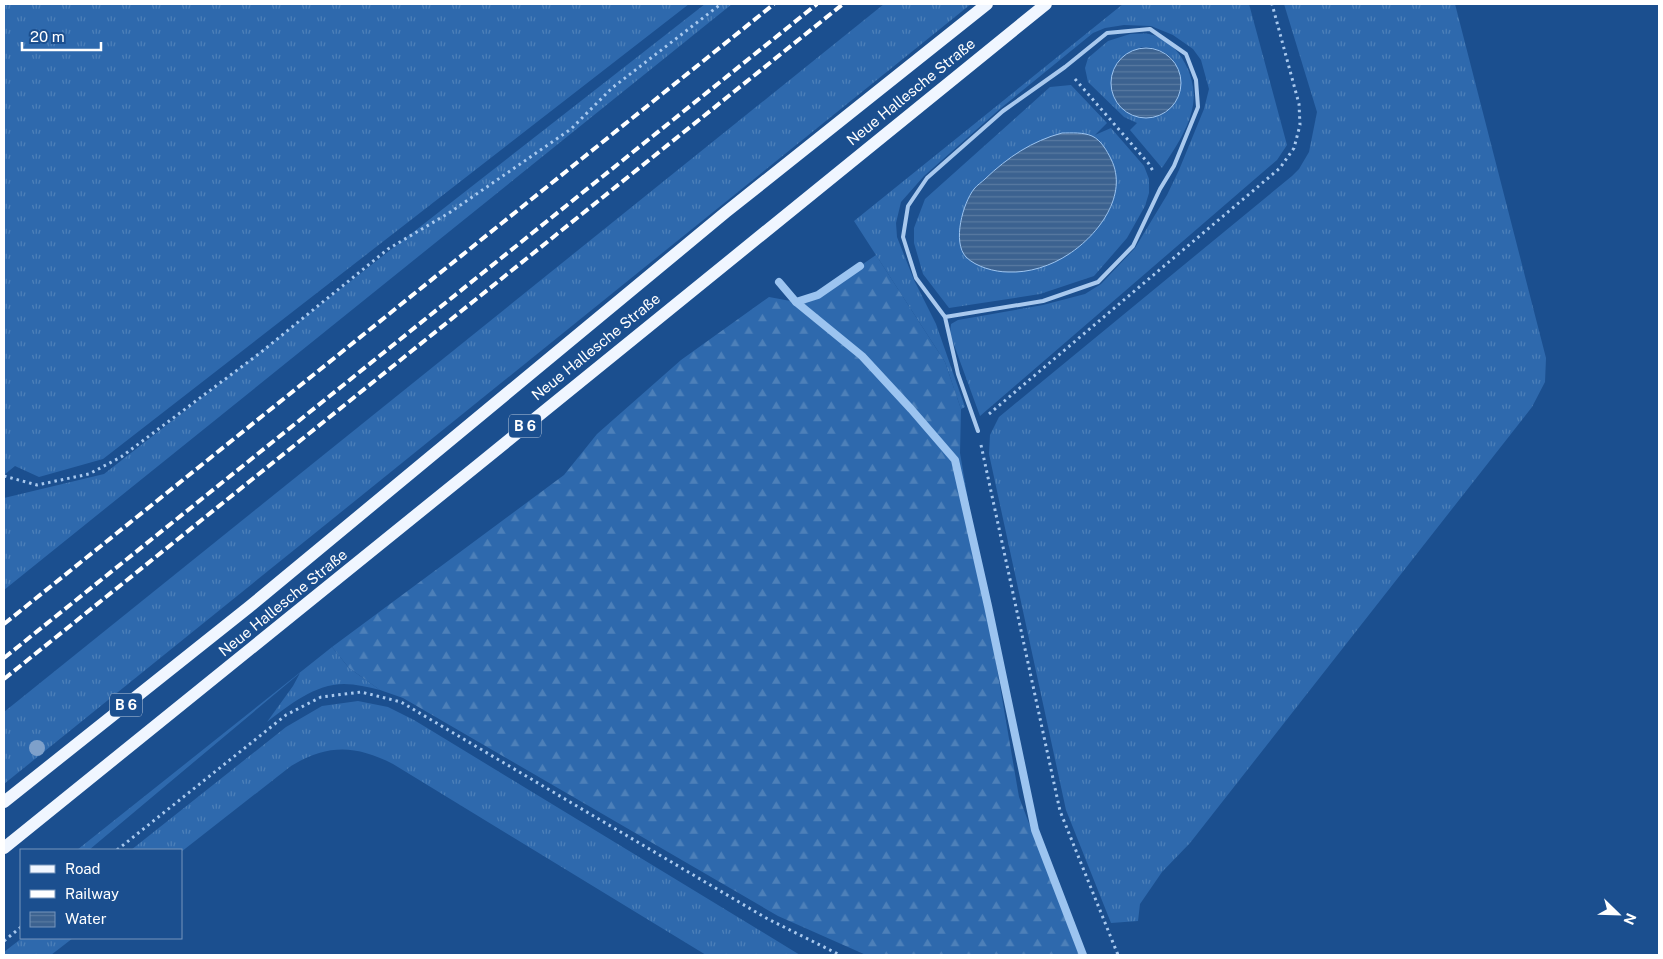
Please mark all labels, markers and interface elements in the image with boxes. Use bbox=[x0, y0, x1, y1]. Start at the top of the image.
scale bar bbox=[22, 20, 101, 52]
text: 20 m bbox=[30, 28, 65, 45]
street label: Neue Hallesche Straße bbox=[843, 35, 978, 149]
street label: Neue Hallesche Straße bbox=[528, 290, 663, 404]
road number: B 6 bbox=[509, 414, 541, 438]
street label: Neue Hallesche Straße bbox=[215, 546, 350, 660]
road number: B 6 bbox=[110, 694, 142, 716]
legend bbox=[20, 849, 182, 939]
text: Road bbox=[65, 860, 101, 877]
text: Railway bbox=[65, 885, 119, 902]
north arrow bbox=[1593, 889, 1643, 939]
text: Water bbox=[65, 910, 107, 927]
text: N bbox=[1620, 911, 1639, 927]

